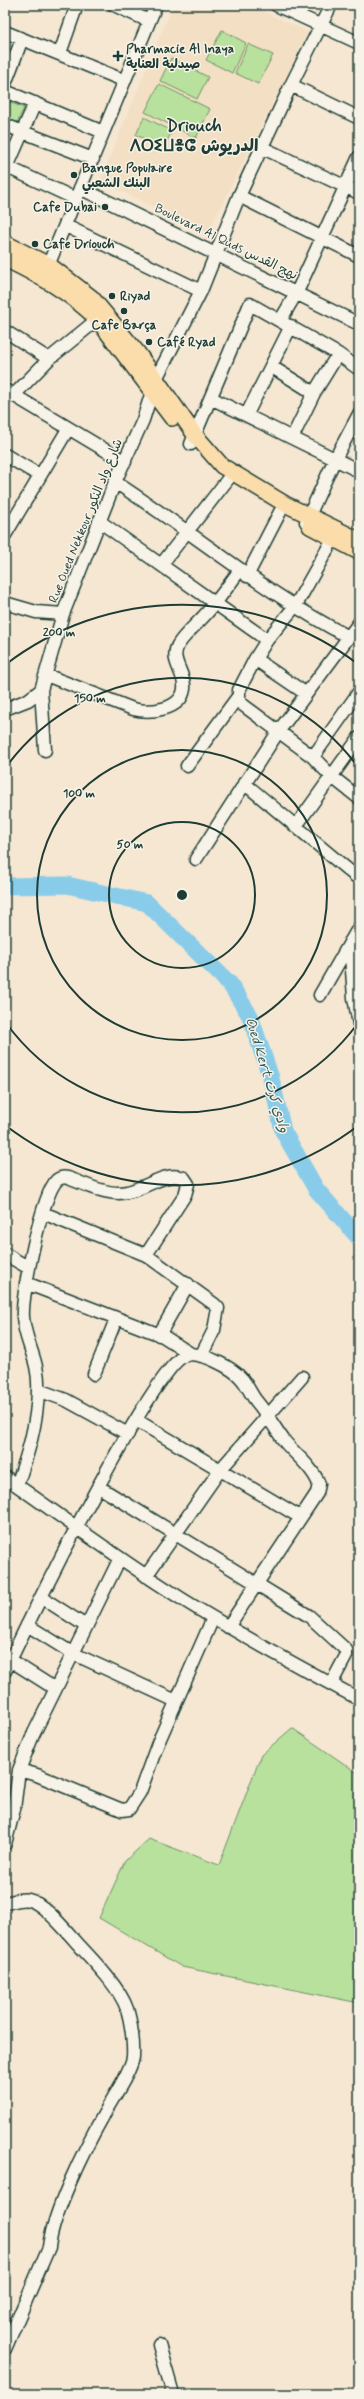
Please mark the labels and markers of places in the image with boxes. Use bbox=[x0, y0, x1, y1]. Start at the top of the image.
place label: Pharmacie Al Inaya صيدلية العناية bbox=[126, 41, 234, 73]
marker: Pharmacie Al Inaya صيدلية العناية bbox=[113, 51, 123, 61]
place label: Banque Populaire البنك الشعبي bbox=[82, 160, 173, 195]
marker: Banque Populaire البنك الشعبي bbox=[69, 170, 79, 180]
place label: Cafe Dubai bbox=[33, 199, 97, 216]
marker: Cafe Dubai bbox=[100, 202, 110, 212]
place label: Cafe Driouch bbox=[43, 236, 115, 253]
marker: Cafe Driouch bbox=[30, 239, 40, 249]
place label: Riyad bbox=[120, 288, 151, 305]
marker: Riyad bbox=[107, 291, 117, 301]
marker: Cafe Barça bbox=[119, 306, 129, 316]
place label: Cafe Barça bbox=[92, 317, 157, 334]
place label: Café Ryad bbox=[157, 334, 216, 351]
marker: Café Ryad bbox=[144, 337, 154, 347]
centre of rings bbox=[175, 888, 189, 902]

